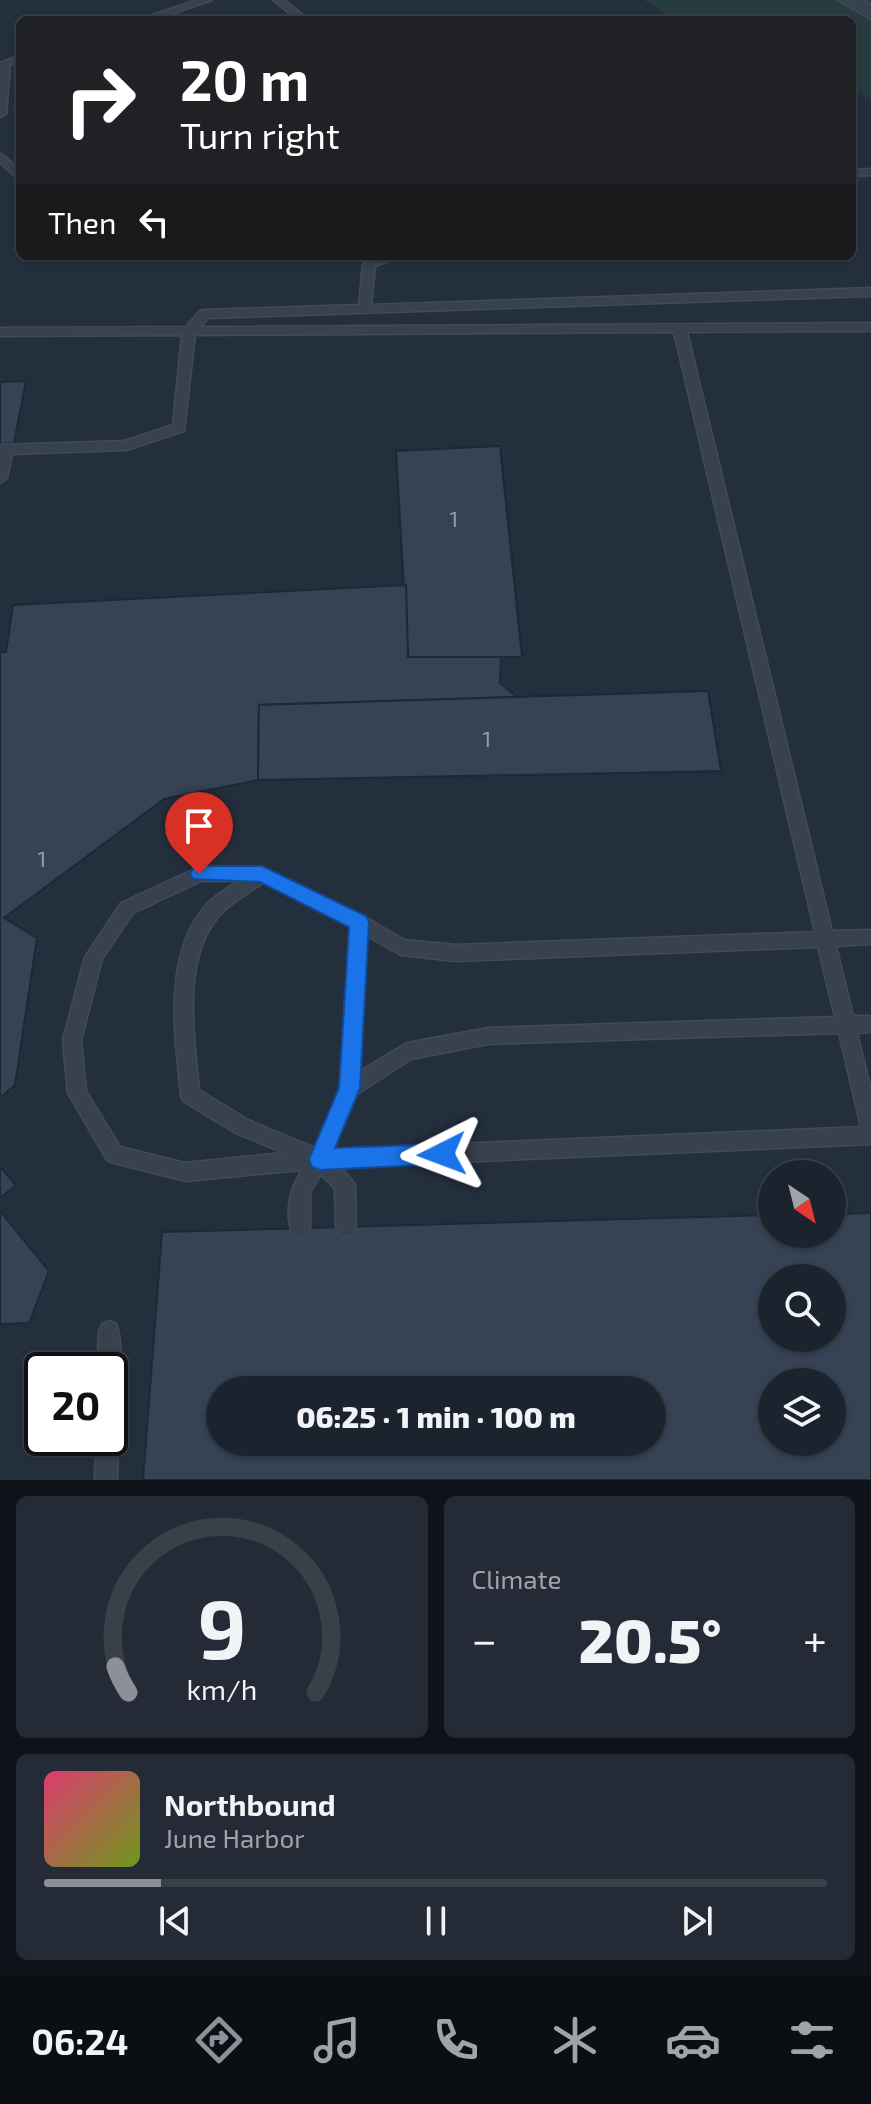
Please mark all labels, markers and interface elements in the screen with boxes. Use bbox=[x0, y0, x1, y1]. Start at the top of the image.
text: 20 m bbox=[180, 45, 309, 112]
icon: right bbox=[48, 48, 152, 152]
text: Turn right bbox=[180, 113, 340, 156]
icon: left bbox=[132, 200, 176, 244]
text: Then bbox=[48, 204, 116, 240]
house number: 1 bbox=[450, 505, 458, 531]
house number: 1 bbox=[483, 725, 491, 751]
pin bbox=[165, 792, 233, 874]
icon: arrive bbox=[177, 804, 221, 848]
house number: 1 bbox=[38, 845, 46, 871]
position arrow bbox=[400, 1112, 484, 1196]
north arrow bbox=[758, 1160, 846, 1248]
map controls bbox=[758, 1160, 846, 1456]
button: search bbox=[758, 1264, 846, 1352]
speed limit sign: 20 bbox=[24, 1352, 128, 1456]
button: layers bbox=[758, 1368, 846, 1456]
text: 06:25 · 1 min · 100 m bbox=[296, 1398, 576, 1434]
text: Climate bbox=[472, 1563, 561, 1594]
text: 9 bbox=[197, 1576, 246, 1676]
text: 20.5° bbox=[578, 1603, 722, 1675]
text: − bbox=[472, 1612, 497, 1665]
text: + bbox=[803, 1612, 827, 1665]
text: km/h bbox=[186, 1671, 257, 1706]
text: Northbound bbox=[164, 1786, 336, 1822]
text: June Harbor bbox=[164, 1822, 305, 1853]
icon: previous bbox=[153, 1899, 197, 1943]
icon: pause bbox=[414, 1899, 458, 1943]
icon: next bbox=[675, 1899, 719, 1943]
icon: directions bbox=[191, 2012, 247, 2068]
icon: music bbox=[309, 2012, 365, 2068]
icon: phone bbox=[428, 2012, 484, 2068]
icon: climate bbox=[547, 2012, 603, 2068]
icon: car bbox=[665, 2012, 721, 2068]
icon: filters bbox=[784, 2012, 840, 2068]
text: 06:24 bbox=[31, 2019, 128, 2062]

